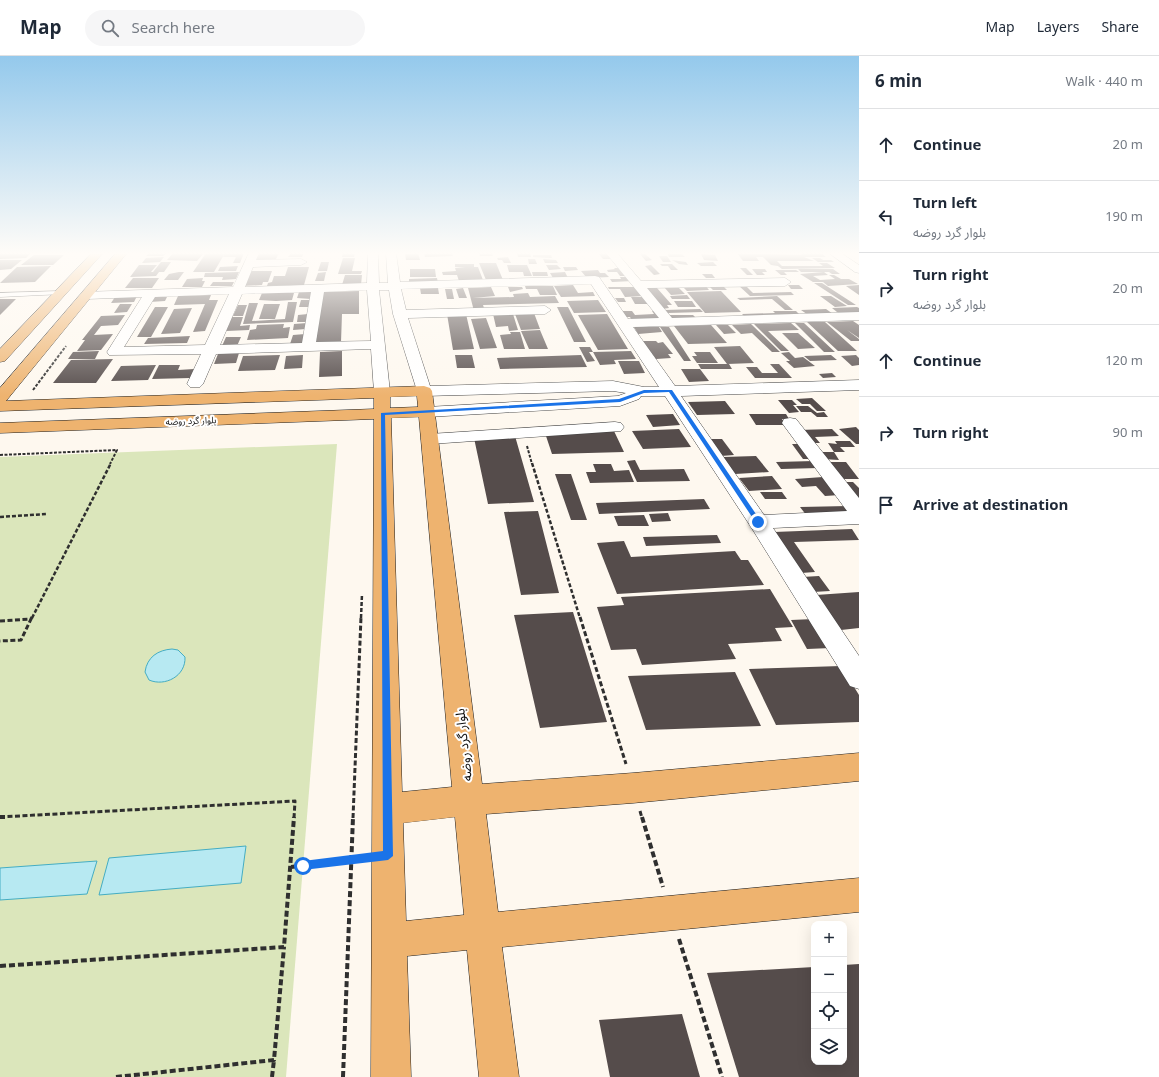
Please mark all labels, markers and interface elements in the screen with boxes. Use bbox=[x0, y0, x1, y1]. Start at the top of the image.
text: Map bbox=[20, 8, 61, 48]
search box bbox=[85, 10, 365, 46]
text: Search here bbox=[131, 12, 215, 44]
text: Map bbox=[986, 13, 1015, 42]
text: Layers bbox=[1037, 13, 1079, 42]
text: Share bbox=[1101, 13, 1139, 42]
icon: search bbox=[99, 17, 121, 39]
text: 6 min bbox=[875, 64, 922, 100]
text: Walk · 440 m bbox=[1065, 68, 1143, 96]
text: Continue bbox=[913, 129, 981, 161]
text: 20 m bbox=[1113, 131, 1143, 159]
icon: ahead bbox=[875, 134, 897, 156]
text: Turn left bbox=[913, 187, 977, 219]
text: 190 m bbox=[1105, 203, 1143, 231]
icon: left bbox=[875, 206, 897, 228]
text: بلوار گرد روضه bbox=[913, 219, 986, 247]
text: Turn right bbox=[913, 259, 989, 291]
text: 20 m bbox=[1113, 275, 1143, 303]
icon: right bbox=[875, 278, 897, 300]
text: بلوار گرد روضه bbox=[913, 291, 986, 319]
text: Continue bbox=[913, 345, 981, 377]
text: 120 m bbox=[1105, 347, 1143, 375]
icon: ahead bbox=[875, 350, 897, 372]
street label: بلوار گرد روضه bbox=[165, 411, 217, 432]
text: Turn right bbox=[913, 417, 989, 449]
text: 90 m bbox=[1113, 419, 1143, 447]
icon: right bbox=[875, 422, 897, 444]
text: Arrive at destination bbox=[913, 489, 1068, 521]
icon: arrive bbox=[875, 494, 897, 516]
route end bbox=[749, 513, 767, 531]
street label: بلوار گرد روضه bbox=[446, 707, 482, 783]
route start bbox=[294, 857, 312, 875]
map controls bbox=[811, 921, 847, 1065]
button: + bbox=[811, 921, 847, 957]
button: − bbox=[811, 957, 847, 993]
button: locate bbox=[811, 993, 847, 1029]
button: layers bbox=[811, 1029, 847, 1065]

